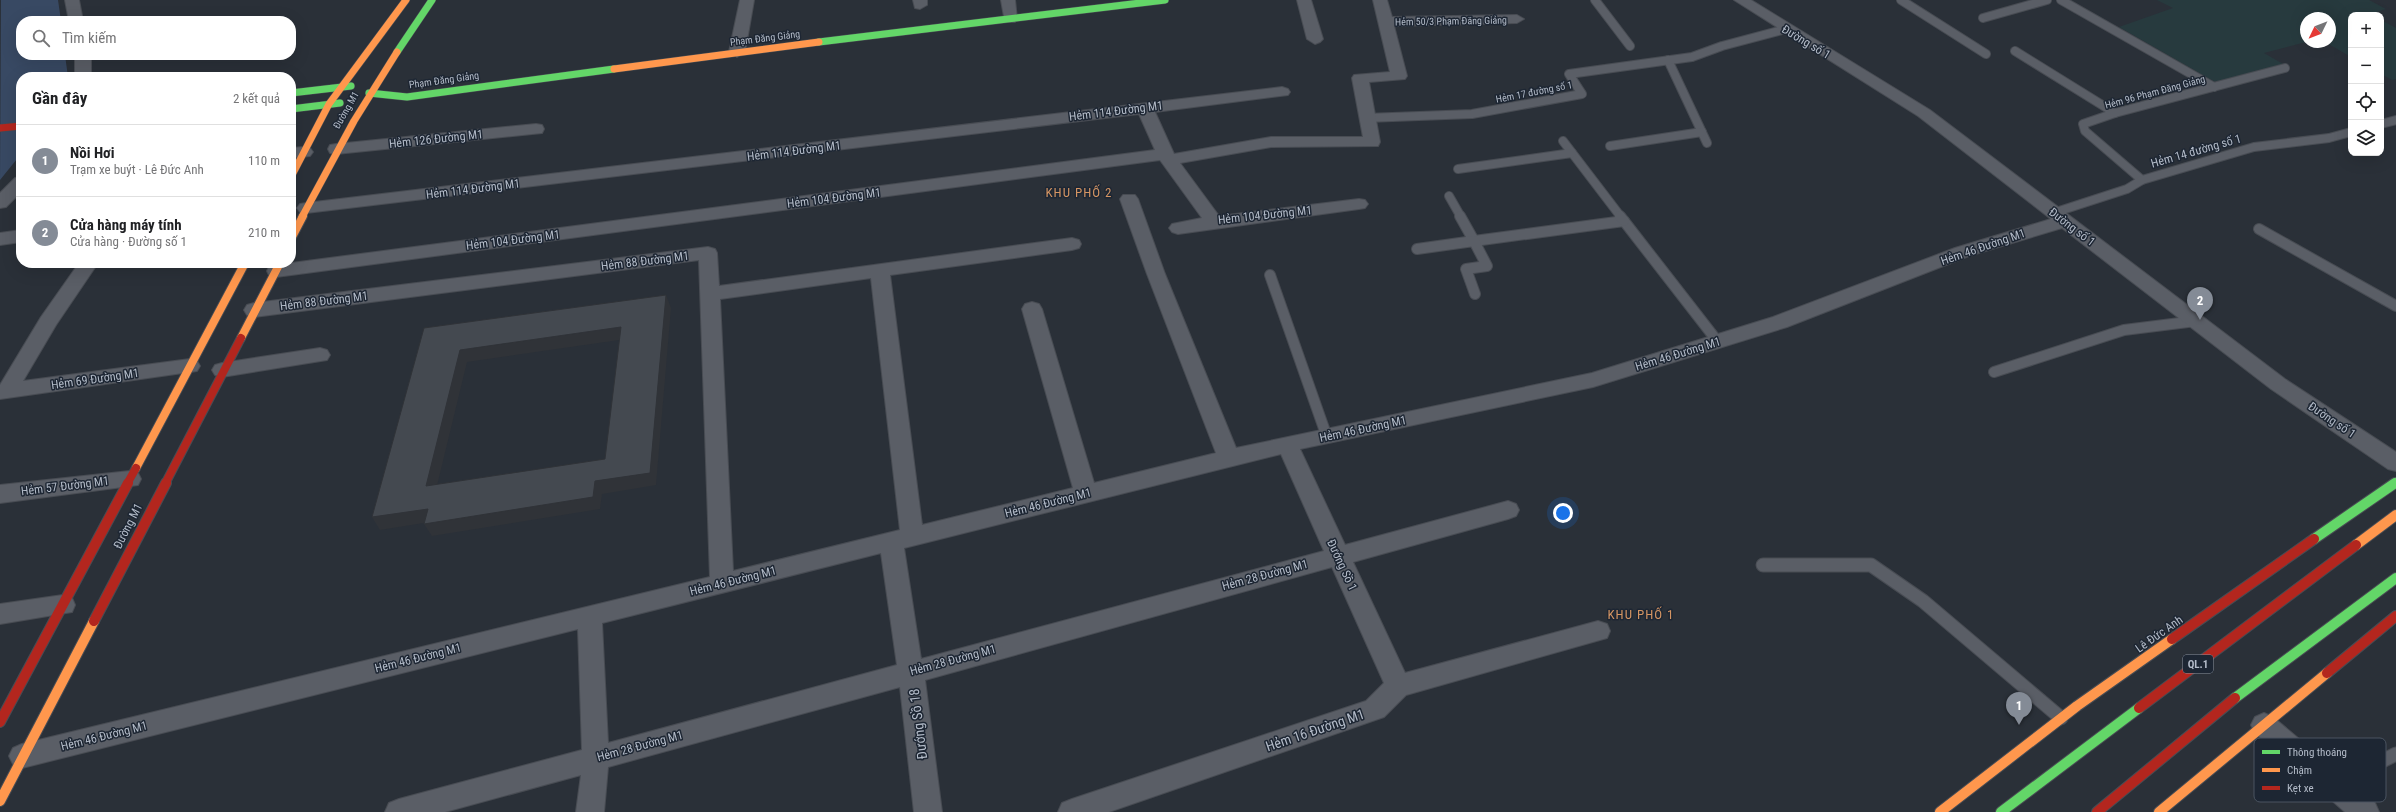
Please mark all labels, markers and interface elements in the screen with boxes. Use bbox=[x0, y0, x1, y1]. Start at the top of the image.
north arrow bbox=[2300, 12, 2336, 48]
map controls bbox=[2348, 12, 2384, 156]
button: + bbox=[2348, 12, 2384, 48]
street label: Hẻm 50/3 Phạm Đăng Giảng bbox=[1395, 15, 1507, 28]
search box bbox=[16, 16, 296, 60]
street label: Đường số 1 bbox=[1779, 22, 1833, 62]
icon: search bbox=[30, 27, 52, 49]
street label: Phạm Đăng Giảng bbox=[729, 28, 801, 49]
text: Tìm kiếm bbox=[62, 29, 117, 47]
button: − bbox=[2348, 48, 2384, 84]
street label: Phạm Đăng Giảng bbox=[408, 70, 480, 91]
street label: Hẻm 96 Phạm Đăng Giảng bbox=[2104, 73, 2207, 112]
street label: Hẻm 17 đường số 1 bbox=[1495, 78, 1573, 105]
button: locate bbox=[2348, 84, 2384, 120]
text: Gần đây bbox=[32, 88, 87, 108]
street label: Đường M1 bbox=[331, 90, 361, 130]
text: 2 kết quả bbox=[233, 91, 280, 106]
street label: Hẻm 114 Đường M1 bbox=[1068, 98, 1164, 124]
button: layers bbox=[2348, 120, 2384, 156]
street label: Hẻm 126 Đường M1 bbox=[388, 127, 484, 151]
street label: Hẻm 14 đường số 1 bbox=[2149, 131, 2243, 171]
street label: Hẻm 114 Đường M1 bbox=[746, 138, 842, 164]
text: Nồi Hơi bbox=[70, 144, 115, 162]
text: 1 bbox=[42, 153, 48, 168]
text: 110 m bbox=[248, 153, 280, 168]
text: Trạm xe buýt · Lê Đức Anh bbox=[70, 162, 204, 177]
street label: Hẻm 114 Đường M1 bbox=[425, 176, 521, 202]
district label: KHU PHỐ 2 bbox=[1046, 184, 1112, 200]
street label: Hẻm 104 Đường M1 bbox=[786, 185, 882, 211]
street label: Hẻm 104 Đường M1 bbox=[1217, 203, 1313, 227]
street label: Đường số 1 bbox=[2046, 205, 2098, 249]
text: Cửa hàng máy tính bbox=[70, 216, 182, 234]
text: 2 bbox=[42, 225, 48, 240]
text: 210 m bbox=[248, 225, 280, 240]
street label: Hẻm 46 Đường M1 bbox=[1939, 226, 2027, 268]
street label: Hẻm 104 Đường M1 bbox=[465, 227, 561, 253]
text: Cửa hàng · Đường số 1 bbox=[70, 234, 187, 249]
street label: Hẻm 88 Đường M1 bbox=[600, 249, 690, 273]
pin: 2 bbox=[2187, 287, 2213, 320]
street label: Hẻm 88 Đường M1 bbox=[279, 289, 369, 313]
street label: Hẻm 46 Đường M1 bbox=[1634, 334, 1722, 374]
street label: Hẻm 69 Đường M1 bbox=[50, 366, 140, 392]
street label: Đường số 1 bbox=[2306, 399, 2358, 441]
street label: Hẻm 46 Đường M1 bbox=[1318, 413, 1408, 445]
street label: Hẻm 57 Đường M1 bbox=[20, 474, 110, 498]
street label: Hẻm 46 Đường M1 bbox=[1003, 485, 1093, 521]
street label: Đường M1 bbox=[111, 501, 145, 551]
your location bbox=[1553, 503, 1573, 523]
street label: Đướng Sồ 1 bbox=[1324, 537, 1360, 593]
street label: Hẻm 28 Đường M1 bbox=[1220, 557, 1310, 593]
street label: Hẻm 46 Đường M1 bbox=[688, 563, 778, 599]
district label: KHU PHỐ 1 bbox=[1608, 606, 1674, 622]
street label: Lê Đức Anh bbox=[2133, 613, 2186, 655]
street label: Hẻm 46 Đường M1 bbox=[373, 640, 463, 676]
street label: Hẻm 28 Đường M1 bbox=[908, 642, 998, 678]
road number: QL.1 bbox=[2183, 655, 2213, 673]
street label: Đướng Sồ 18 bbox=[906, 688, 930, 760]
pin: 1 bbox=[2006, 692, 2032, 725]
street label: Hẻm 16 Đường M1 bbox=[1264, 706, 1366, 754]
street label: Hẻm 46 Đường M1 bbox=[59, 718, 149, 754]
street label: Hẻm 28 Đường M1 bbox=[595, 728, 685, 764]
legend bbox=[2254, 738, 2386, 802]
text: Thông thoáng bbox=[2287, 746, 2347, 759]
text: Chậm bbox=[2287, 764, 2312, 777]
text: Kẹt xe bbox=[2287, 782, 2314, 795]

